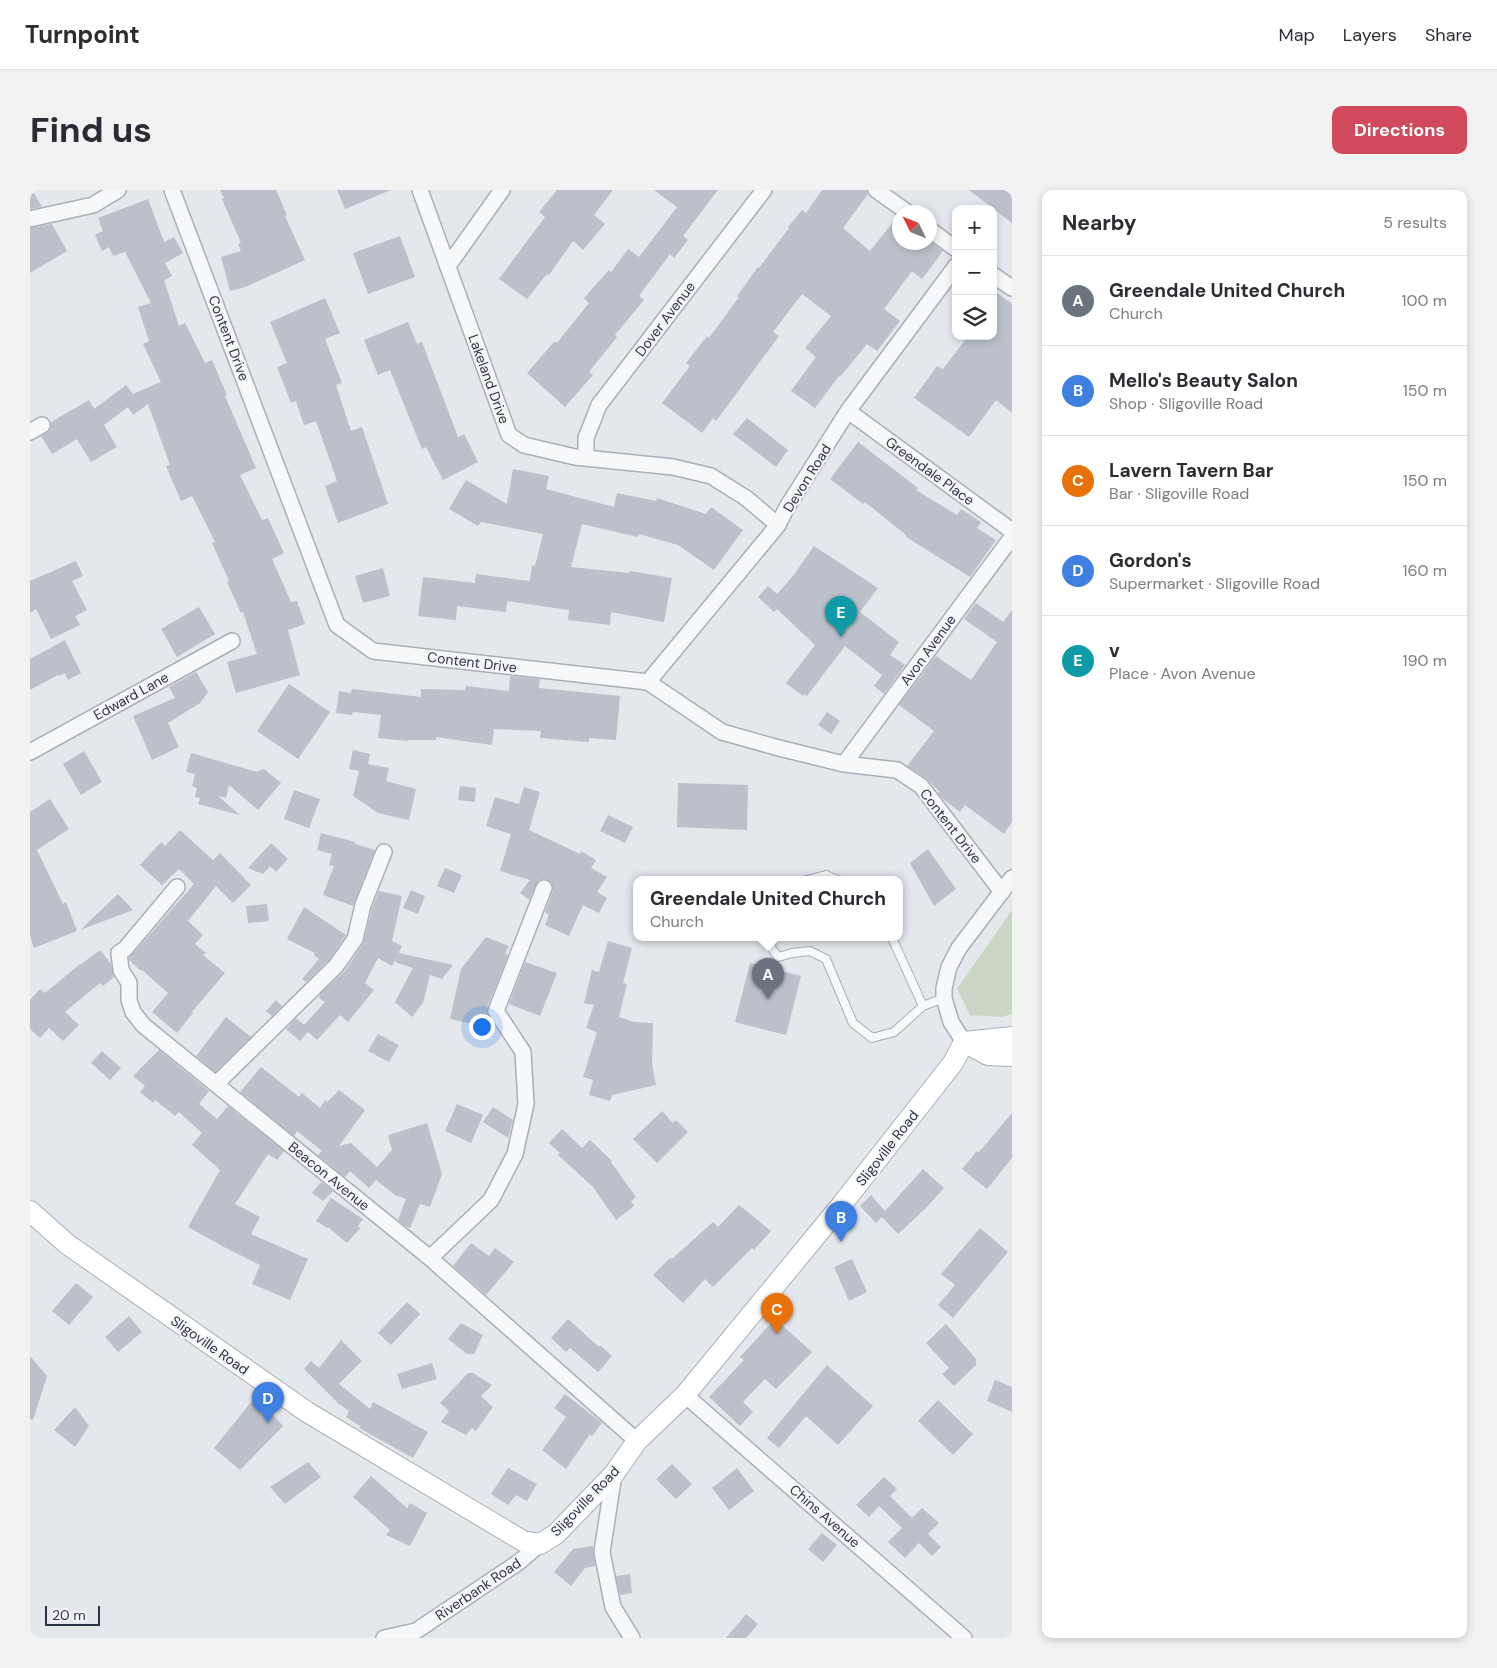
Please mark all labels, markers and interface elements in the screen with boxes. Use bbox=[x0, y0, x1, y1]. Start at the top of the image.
text: Turnpoint bbox=[25, 19, 140, 50]
text: Map bbox=[1279, 23, 1315, 47]
text: Layers bbox=[1343, 23, 1397, 47]
text: Share bbox=[1425, 23, 1472, 47]
button: Directions bbox=[1332, 106, 1467, 154]
text: Find us bbox=[30, 107, 152, 153]
north arrow bbox=[892, 205, 937, 250]
map controls bbox=[952, 205, 997, 340]
button: + bbox=[952, 205, 997, 250]
text: Nearby bbox=[1062, 209, 1136, 237]
text: 5 results bbox=[1383, 212, 1447, 233]
button: − bbox=[952, 250, 997, 295]
street label: Dover Avenue bbox=[631, 278, 699, 360]
text: Greendale United Church bbox=[1109, 278, 1345, 303]
text: A bbox=[1072, 290, 1084, 311]
text: 100 m bbox=[1402, 290, 1447, 311]
street label: Content Drive bbox=[204, 293, 254, 383]
button: layers bbox=[952, 295, 997, 340]
text: Church bbox=[1109, 303, 1163, 324]
street label: Lakeland Drive bbox=[464, 332, 514, 426]
text: Mello's Beauty Salon bbox=[1109, 368, 1298, 393]
text: B bbox=[1073, 380, 1083, 401]
text: 150 m bbox=[1403, 380, 1447, 401]
text: Shop · Sligoville Road bbox=[1109, 393, 1263, 414]
street label: Greendale Place bbox=[882, 433, 978, 509]
street label: Devon Road bbox=[779, 441, 835, 515]
text: Lavern Tavern Bar bbox=[1109, 458, 1273, 483]
text: C bbox=[1072, 470, 1084, 491]
text: 150 m bbox=[1403, 470, 1447, 491]
text: Bar · Sligoville Road bbox=[1109, 483, 1249, 504]
text: Gordon's bbox=[1109, 548, 1192, 573]
text: D bbox=[1072, 560, 1084, 581]
text: 160 m bbox=[1403, 560, 1447, 581]
text: Supermarket · Sligoville Road bbox=[1109, 573, 1320, 594]
pin: E bbox=[825, 596, 857, 637]
street label: Avon Avenue bbox=[896, 611, 960, 689]
text: v bbox=[1109, 638, 1120, 663]
street label: Content Drive bbox=[426, 648, 518, 676]
text: E bbox=[1073, 650, 1083, 671]
text: 190 m bbox=[1403, 650, 1447, 671]
text: Place · Avon Avenue bbox=[1109, 663, 1256, 684]
street label: Edward Lane bbox=[90, 668, 172, 724]
street label: Content Drive bbox=[916, 785, 986, 867]
popup bbox=[633, 876, 903, 941]
text: Greendale United Church bbox=[650, 886, 886, 911]
text: Church bbox=[650, 911, 704, 932]
pin: A bbox=[752, 958, 784, 999]
your location bbox=[469, 1014, 495, 1040]
street label: Sligoville Road bbox=[852, 1106, 922, 1190]
street label: Beacon Avenue bbox=[285, 1138, 373, 1214]
pin: B bbox=[825, 1201, 857, 1242]
pin: C bbox=[761, 1293, 793, 1334]
street label: Sligoville Road bbox=[167, 1311, 253, 1379]
pin: D bbox=[252, 1382, 284, 1423]
street label: Sligoville Road bbox=[547, 1462, 623, 1540]
street label: Chins Avenue bbox=[786, 1480, 864, 1552]
street label: Riverbank Road bbox=[432, 1554, 524, 1624]
scale bar bbox=[45, 1603, 100, 1626]
text: 20 m bbox=[52, 1606, 86, 1624]

